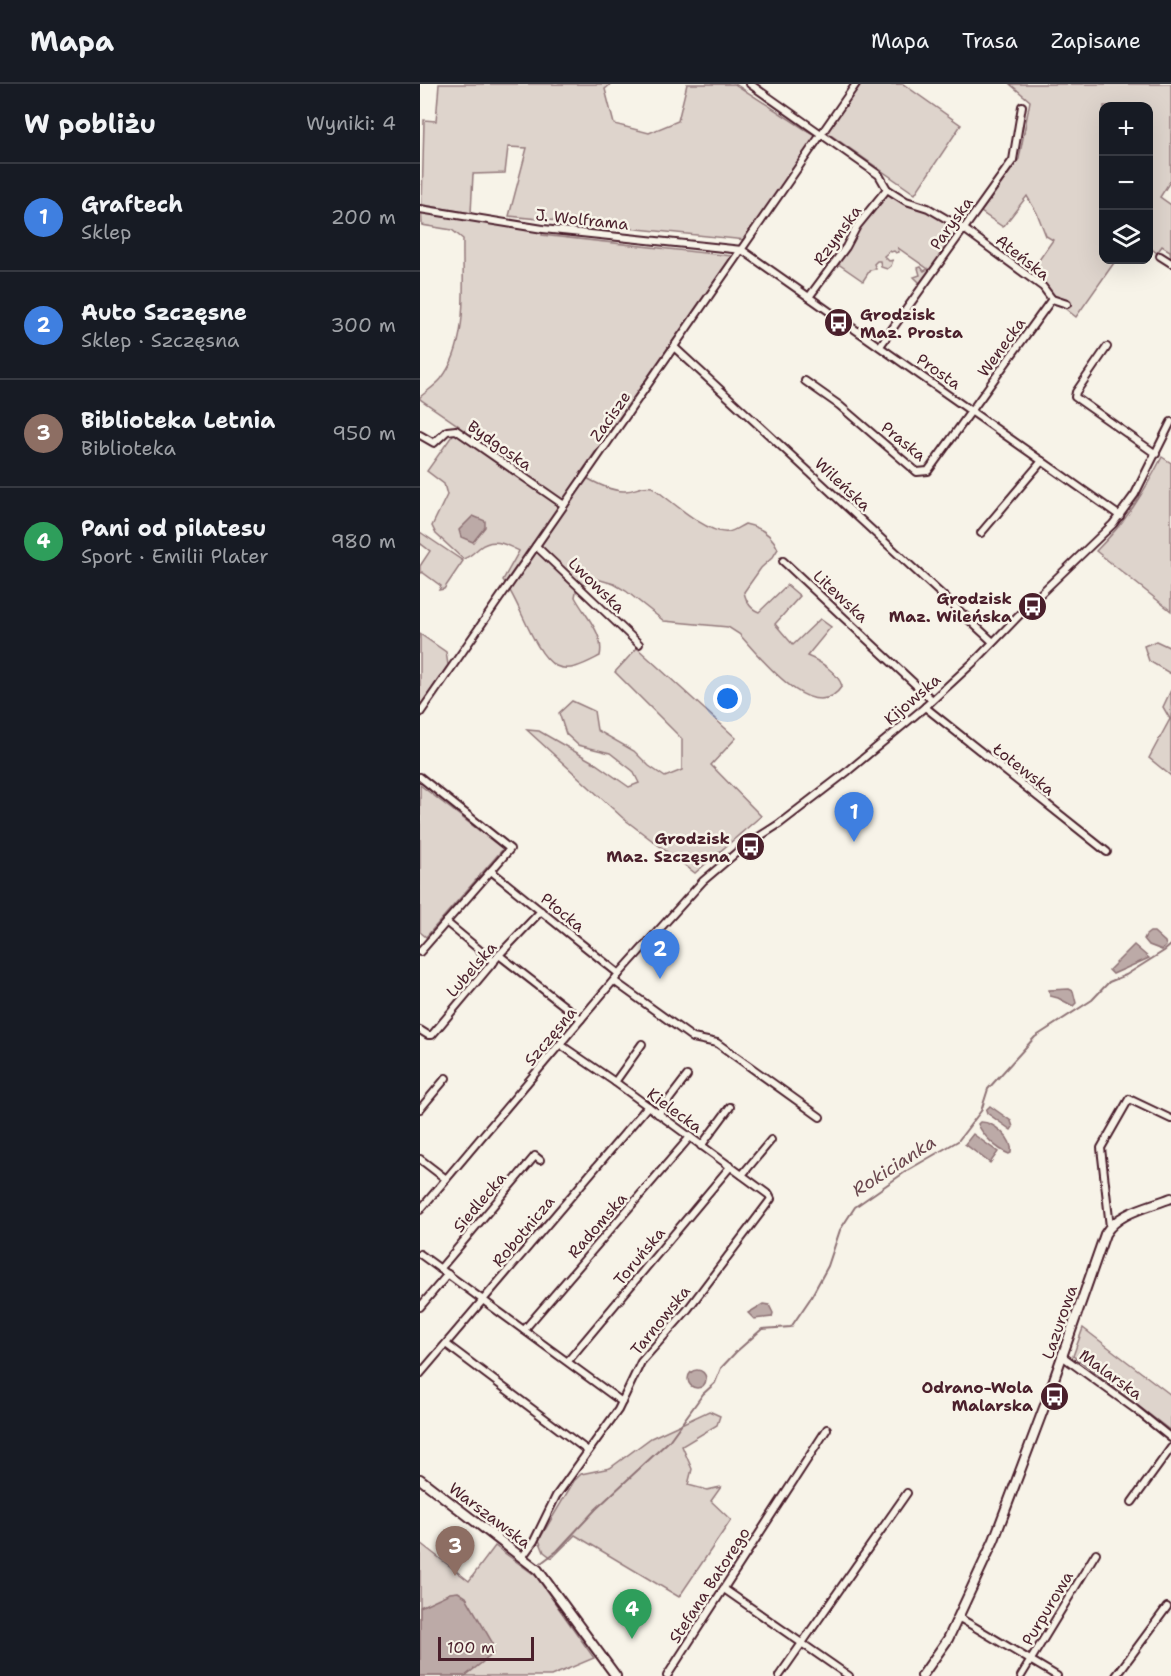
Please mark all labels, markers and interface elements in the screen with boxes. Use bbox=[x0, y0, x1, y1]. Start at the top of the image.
text: Mapa bbox=[30, 22, 114, 60]
text: Mapa bbox=[871, 27, 929, 55]
text: Trasa bbox=[962, 27, 1018, 55]
text: Zapisane bbox=[1051, 27, 1141, 55]
map controls bbox=[1099, 102, 1153, 264]
button: + bbox=[1099, 102, 1153, 156]
text: W pobliżu bbox=[24, 106, 156, 141]
text: Wyniki: 4 bbox=[306, 110, 396, 136]
button: − bbox=[1099, 156, 1153, 210]
text: Graftech bbox=[81, 190, 183, 219]
street label: Paryska bbox=[925, 193, 978, 254]
street label: Rzymska bbox=[809, 201, 866, 269]
text: 1 bbox=[39, 204, 48, 230]
text: 200 m bbox=[331, 204, 396, 230]
street label: J. Wolframa bbox=[534, 204, 630, 235]
button: layers bbox=[1099, 210, 1153, 264]
text: Sklep bbox=[81, 219, 132, 245]
street label: Ateńska bbox=[991, 230, 1054, 285]
text: Auto Szczęsne bbox=[81, 298, 247, 327]
place label: Grodzisk Maz. Prosta bbox=[860, 304, 963, 343]
bus stop icon: Grodzisk Maz. Prosta bbox=[823, 307, 855, 339]
text: 2 bbox=[37, 312, 51, 338]
text: 300 m bbox=[330, 312, 396, 338]
street label: Wenecka bbox=[973, 313, 1030, 381]
text: Sklep · Szczęsna bbox=[81, 327, 240, 353]
street label: Prosta bbox=[912, 349, 965, 394]
street label: Zacisze bbox=[586, 387, 635, 446]
text: Biblioteka Letnia bbox=[81, 406, 275, 435]
street label: Bydgoska bbox=[463, 416, 536, 475]
street label: Praska bbox=[877, 417, 930, 466]
text: 3 bbox=[37, 420, 51, 446]
text: 950 m bbox=[332, 420, 396, 446]
text: Biblioteka bbox=[81, 435, 176, 461]
street label: Wileńska bbox=[810, 453, 875, 516]
text: Pani od pilatesu bbox=[81, 514, 266, 543]
text: 4 bbox=[37, 528, 51, 554]
text: 980 m bbox=[331, 528, 396, 554]
text: Sport · Emilii Plater bbox=[81, 543, 269, 569]
street label: Lwowska bbox=[564, 553, 630, 618]
street label: Litewska bbox=[809, 565, 873, 627]
place label: Grodzisk Maz. Wileńska bbox=[889, 588, 1012, 627]
bus stop icon: Grodzisk Maz. Wileńska bbox=[1017, 591, 1049, 623]
street label: Kijowska bbox=[880, 669, 945, 730]
your location bbox=[713, 684, 742, 713]
street label: Łotewska bbox=[988, 738, 1059, 800]
pin: 1 bbox=[834, 792, 874, 842]
place label: Grodzisk Maz. Szczęsna bbox=[606, 828, 730, 867]
bus stop icon: Grodzisk Maz. Szczęsna bbox=[735, 831, 767, 863]
street label: Płocka bbox=[536, 888, 589, 937]
pin: 2 bbox=[640, 930, 680, 979]
street label: Lubelska bbox=[442, 937, 501, 1001]
street label: Szczęsna bbox=[520, 1002, 581, 1070]
street label: Kielecka bbox=[643, 1083, 707, 1138]
water label: Rokicianka bbox=[847, 1130, 941, 1202]
street label: Siedlecka bbox=[448, 1168, 511, 1237]
street label: Radomska bbox=[563, 1188, 632, 1262]
street label: Robotnicza bbox=[487, 1191, 559, 1271]
street label: Toruńska bbox=[609, 1223, 670, 1290]
street label: Tarnowska bbox=[626, 1281, 695, 1360]
street label: Lazurowa bbox=[1037, 1282, 1082, 1362]
street label: Malarska bbox=[1075, 1344, 1146, 1404]
place label: Odrano-Wola Malarska bbox=[921, 1377, 1033, 1416]
bus stop icon: Odrano-Wola Malarska bbox=[1038, 1380, 1070, 1412]
street label: Warszawska bbox=[444, 1478, 535, 1553]
street label: Stefana Batorego bbox=[664, 1523, 755, 1647]
pin: 3 bbox=[435, 1526, 474, 1576]
street label: Purpurowa bbox=[1017, 1567, 1078, 1649]
pin: 4 bbox=[612, 1590, 652, 1639]
scale bar bbox=[438, 1634, 534, 1662]
text: 100 m bbox=[447, 1637, 495, 1658]

